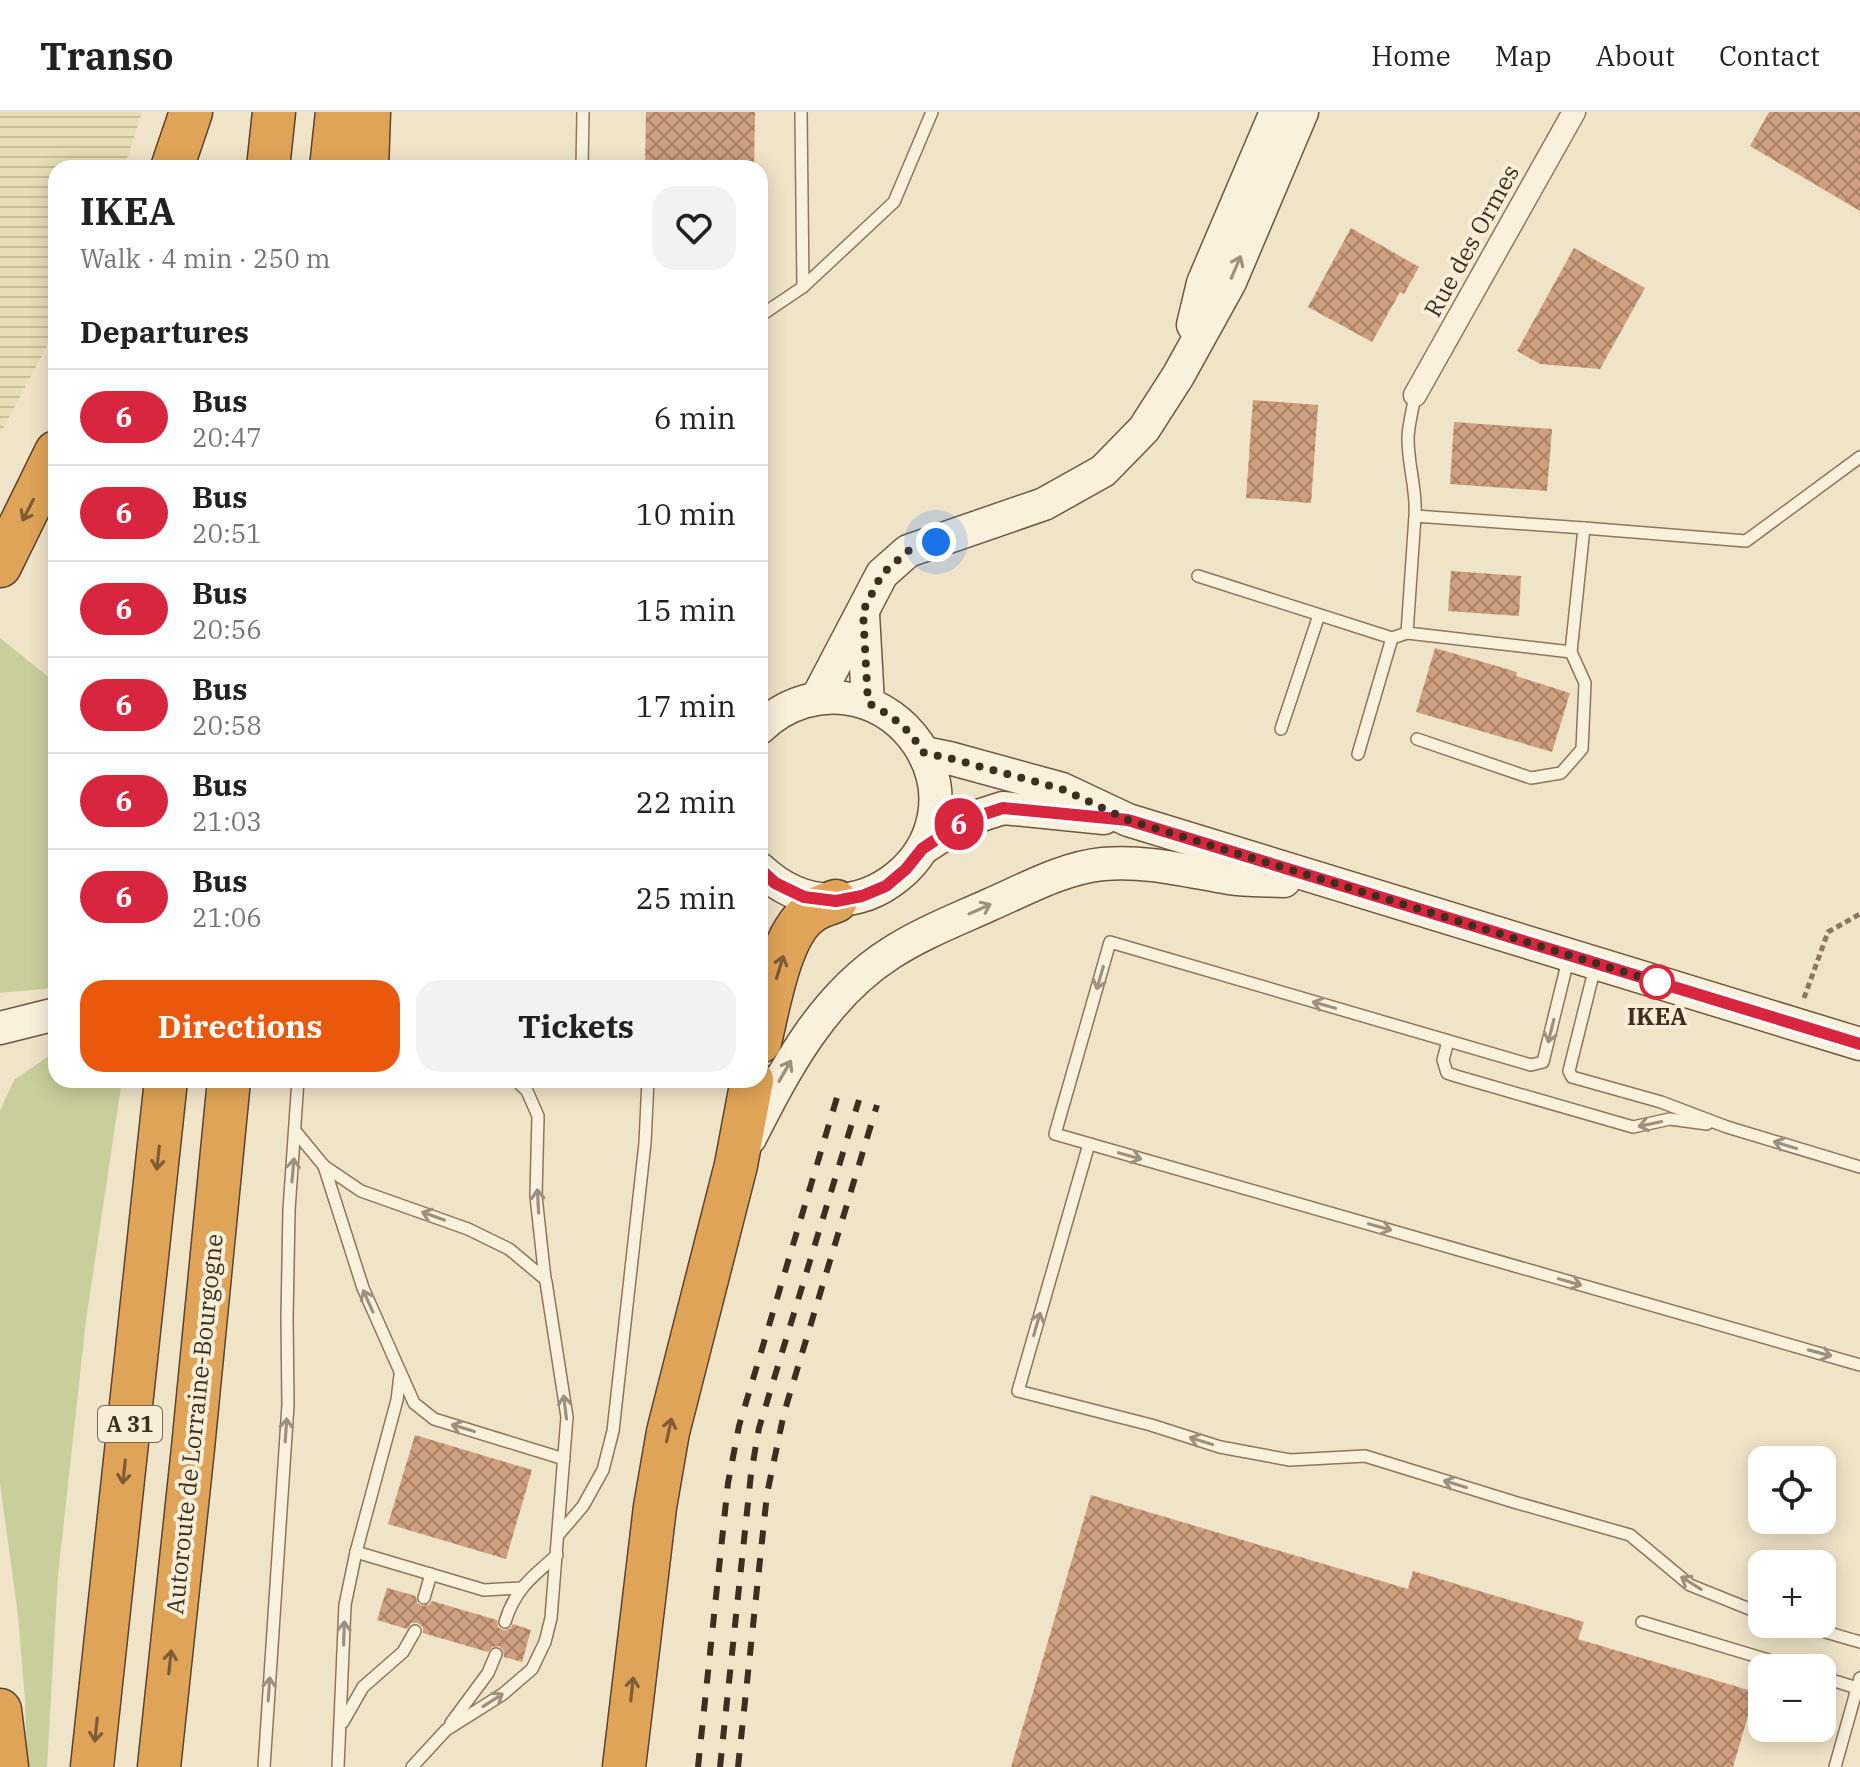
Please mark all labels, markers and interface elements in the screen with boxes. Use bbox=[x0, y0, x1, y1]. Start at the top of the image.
text: Transo bbox=[40, 31, 174, 80]
text: Home bbox=[1371, 37, 1451, 74]
text: Map bbox=[1495, 37, 1552, 74]
text: About bbox=[1596, 37, 1675, 74]
text: Contact bbox=[1719, 37, 1820, 74]
street label: Rue des Ormes bbox=[1416, 159, 1526, 322]
text: IKEA bbox=[80, 186, 175, 235]
button: heart bbox=[652, 186, 736, 270]
text: Walk · 4 min · 250 m bbox=[80, 241, 331, 275]
one-way arrow bbox=[1230, 255, 1245, 279]
text: Departures bbox=[80, 312, 249, 351]
text: Bus bbox=[192, 381, 247, 420]
text: 6 bbox=[116, 398, 132, 435]
text: 6 min bbox=[654, 398, 736, 437]
text: 20:47 bbox=[192, 420, 262, 454]
text: Bus bbox=[192, 477, 247, 516]
text: 6 bbox=[116, 494, 132, 531]
text: 10 min bbox=[636, 494, 736, 533]
one-way arrow bbox=[20, 497, 36, 521]
text: 20:51 bbox=[192, 516, 262, 550]
your location bbox=[916, 522, 956, 562]
text: Bus bbox=[192, 573, 247, 612]
text: 6 bbox=[116, 590, 132, 627]
text: 15 min bbox=[636, 590, 736, 629]
text: 20:56 bbox=[192, 612, 262, 646]
text: Bus bbox=[192, 669, 247, 708]
text: 6 bbox=[116, 686, 132, 723]
text: 17 min bbox=[636, 686, 736, 725]
text: 20:58 bbox=[192, 708, 262, 742]
text: Bus bbox=[192, 765, 247, 804]
text: 6 bbox=[116, 782, 132, 819]
text: 22 min bbox=[636, 782, 736, 821]
line badge: 6 bbox=[933, 798, 985, 850]
text: 21:03 bbox=[192, 804, 262, 838]
text: 6 bbox=[951, 805, 967, 842]
text: Bus bbox=[192, 861, 247, 900]
text: 6 bbox=[116, 878, 132, 915]
text: 25 min bbox=[636, 878, 736, 917]
text: 21:06 bbox=[192, 900, 262, 934]
one-way arrow bbox=[968, 901, 992, 916]
one-way arrow bbox=[773, 954, 788, 980]
one-way arrow bbox=[1091, 964, 1106, 990]
marker: IKEA bbox=[1640, 965, 1674, 999]
button: Directions bbox=[80, 980, 400, 1072]
button: Tickets bbox=[416, 980, 736, 1072]
one-way arrow bbox=[1312, 997, 1337, 1011]
place label: IKEA bbox=[1627, 1000, 1687, 1032]
one-way arrow bbox=[1542, 1017, 1557, 1043]
one-way arrow bbox=[777, 1060, 793, 1083]
one-way arrow bbox=[1638, 1117, 1663, 1132]
one-way arrow bbox=[1773, 1137, 1799, 1152]
one-way arrow bbox=[150, 1144, 165, 1170]
one-way arrow bbox=[1116, 1149, 1142, 1164]
one-way arrow bbox=[285, 1157, 300, 1184]
one-way arrow bbox=[530, 1188, 545, 1215]
one-way arrow bbox=[421, 1208, 446, 1223]
one-way arrow bbox=[1366, 1220, 1392, 1235]
street label: Autoroute de Lorraine-Bourgogne bbox=[158, 1232, 230, 1616]
one-way arrow bbox=[1557, 1275, 1582, 1290]
one-way arrow bbox=[360, 1289, 375, 1313]
one-way arrow bbox=[1031, 1311, 1046, 1337]
one-way arrow bbox=[1806, 1347, 1832, 1362]
one-way arrow bbox=[557, 1395, 572, 1420]
road number: A 31 bbox=[98, 1406, 162, 1442]
one-way arrow bbox=[279, 1417, 294, 1444]
one-way arrow bbox=[662, 1417, 677, 1443]
one-way arrow bbox=[451, 1420, 476, 1434]
one-way arrow bbox=[1189, 1433, 1215, 1448]
map controls bbox=[1748, 1446, 1836, 1742]
button: locate bbox=[1748, 1446, 1836, 1534]
one-way arrow bbox=[117, 1458, 132, 1485]
one-way arrow bbox=[1443, 1476, 1468, 1490]
button: + bbox=[1748, 1550, 1836, 1638]
one-way arrow bbox=[1680, 1575, 1702, 1591]
one-way arrow bbox=[336, 1620, 351, 1647]
one-way arrow bbox=[163, 1649, 178, 1676]
button: − bbox=[1748, 1654, 1836, 1742]
one-way arrow bbox=[262, 1676, 277, 1703]
one-way arrow bbox=[625, 1677, 640, 1703]
one-way arrow bbox=[481, 1692, 504, 1708]
one-way arrow bbox=[88, 1716, 103, 1743]

